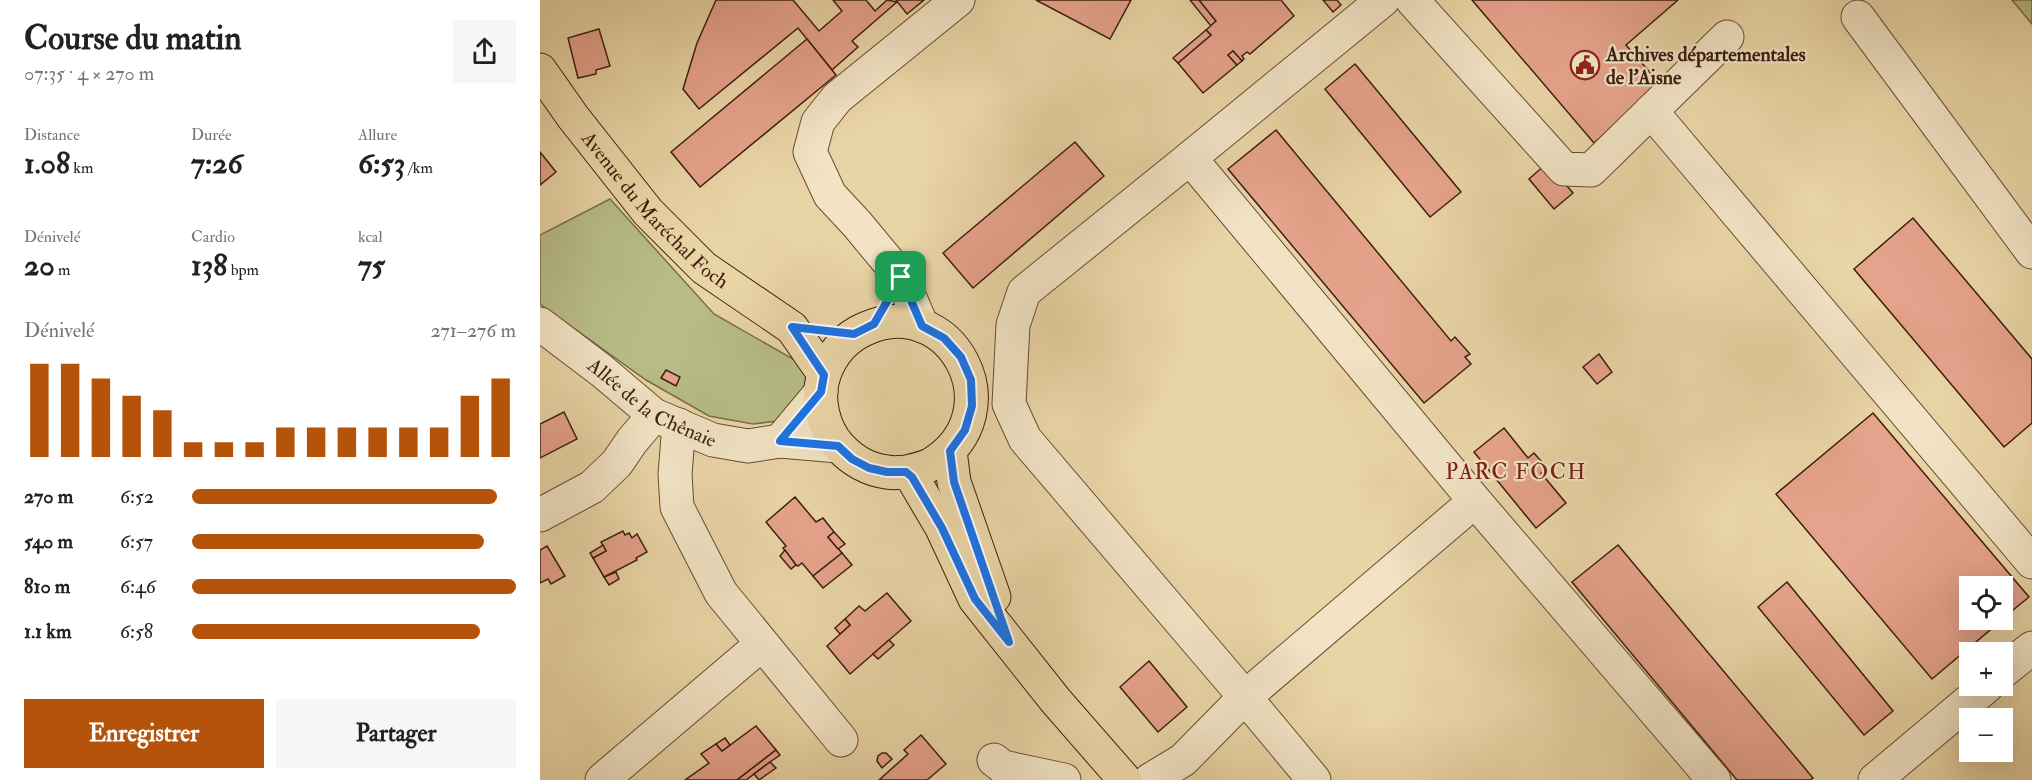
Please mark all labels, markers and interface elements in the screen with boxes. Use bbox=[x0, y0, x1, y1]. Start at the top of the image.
text: Course du matin bbox=[24, 18, 241, 59]
button: share bbox=[453, 20, 516, 83]
place label: Archives départementales de l'Aisne bbox=[1605, 42, 1806, 90]
public building icon: Archives départementales de l'Aisne bbox=[1569, 49, 1601, 81]
text: 07:35 · 4 × 270 m bbox=[24, 61, 154, 86]
text: Distance bbox=[24, 125, 80, 145]
text: Durée bbox=[191, 125, 232, 145]
text: Allure bbox=[358, 125, 397, 145]
street label: Avenue du Maréchal Foch bbox=[575, 126, 734, 294]
text: 1.08 bbox=[24, 145, 70, 182]
text: 7:26 bbox=[191, 145, 243, 182]
text: 6:53 bbox=[358, 145, 405, 182]
text: km bbox=[70, 158, 93, 178]
text: /km bbox=[405, 158, 433, 178]
text: Dénivelé bbox=[24, 227, 80, 247]
text: Cardio bbox=[191, 227, 235, 247]
text: kcal bbox=[358, 227, 383, 247]
text: 20 bbox=[24, 247, 55, 284]
text: 138 bbox=[191, 247, 227, 284]
text: 75 bbox=[358, 247, 385, 284]
pin bbox=[875, 251, 926, 302]
text: m bbox=[55, 260, 70, 280]
text: bpm bbox=[227, 260, 259, 280]
icon: arrive bbox=[884, 260, 917, 293]
text: Dénivelé bbox=[24, 318, 94, 343]
text: 271–276 m bbox=[430, 318, 516, 343]
street label: Allée de la Chênaie bbox=[582, 352, 720, 453]
district label: PARC FOCH bbox=[1445, 458, 1587, 486]
text: 270 m bbox=[24, 484, 73, 509]
text: 6:52 bbox=[120, 484, 154, 509]
text: 540 m bbox=[24, 529, 73, 554]
text: 6:57 bbox=[120, 529, 153, 554]
text: 810 m bbox=[24, 574, 70, 599]
text: 6:46 bbox=[120, 574, 156, 599]
map controls bbox=[1959, 576, 2013, 762]
button: locate bbox=[1959, 576, 2013, 630]
text: 1.1 km bbox=[24, 619, 71, 644]
text: 6:58 bbox=[120, 619, 153, 644]
button: + bbox=[1959, 642, 2013, 696]
button: Enregistrer bbox=[24, 699, 264, 768]
button: Partager bbox=[276, 699, 516, 768]
button: − bbox=[1959, 708, 2013, 762]

